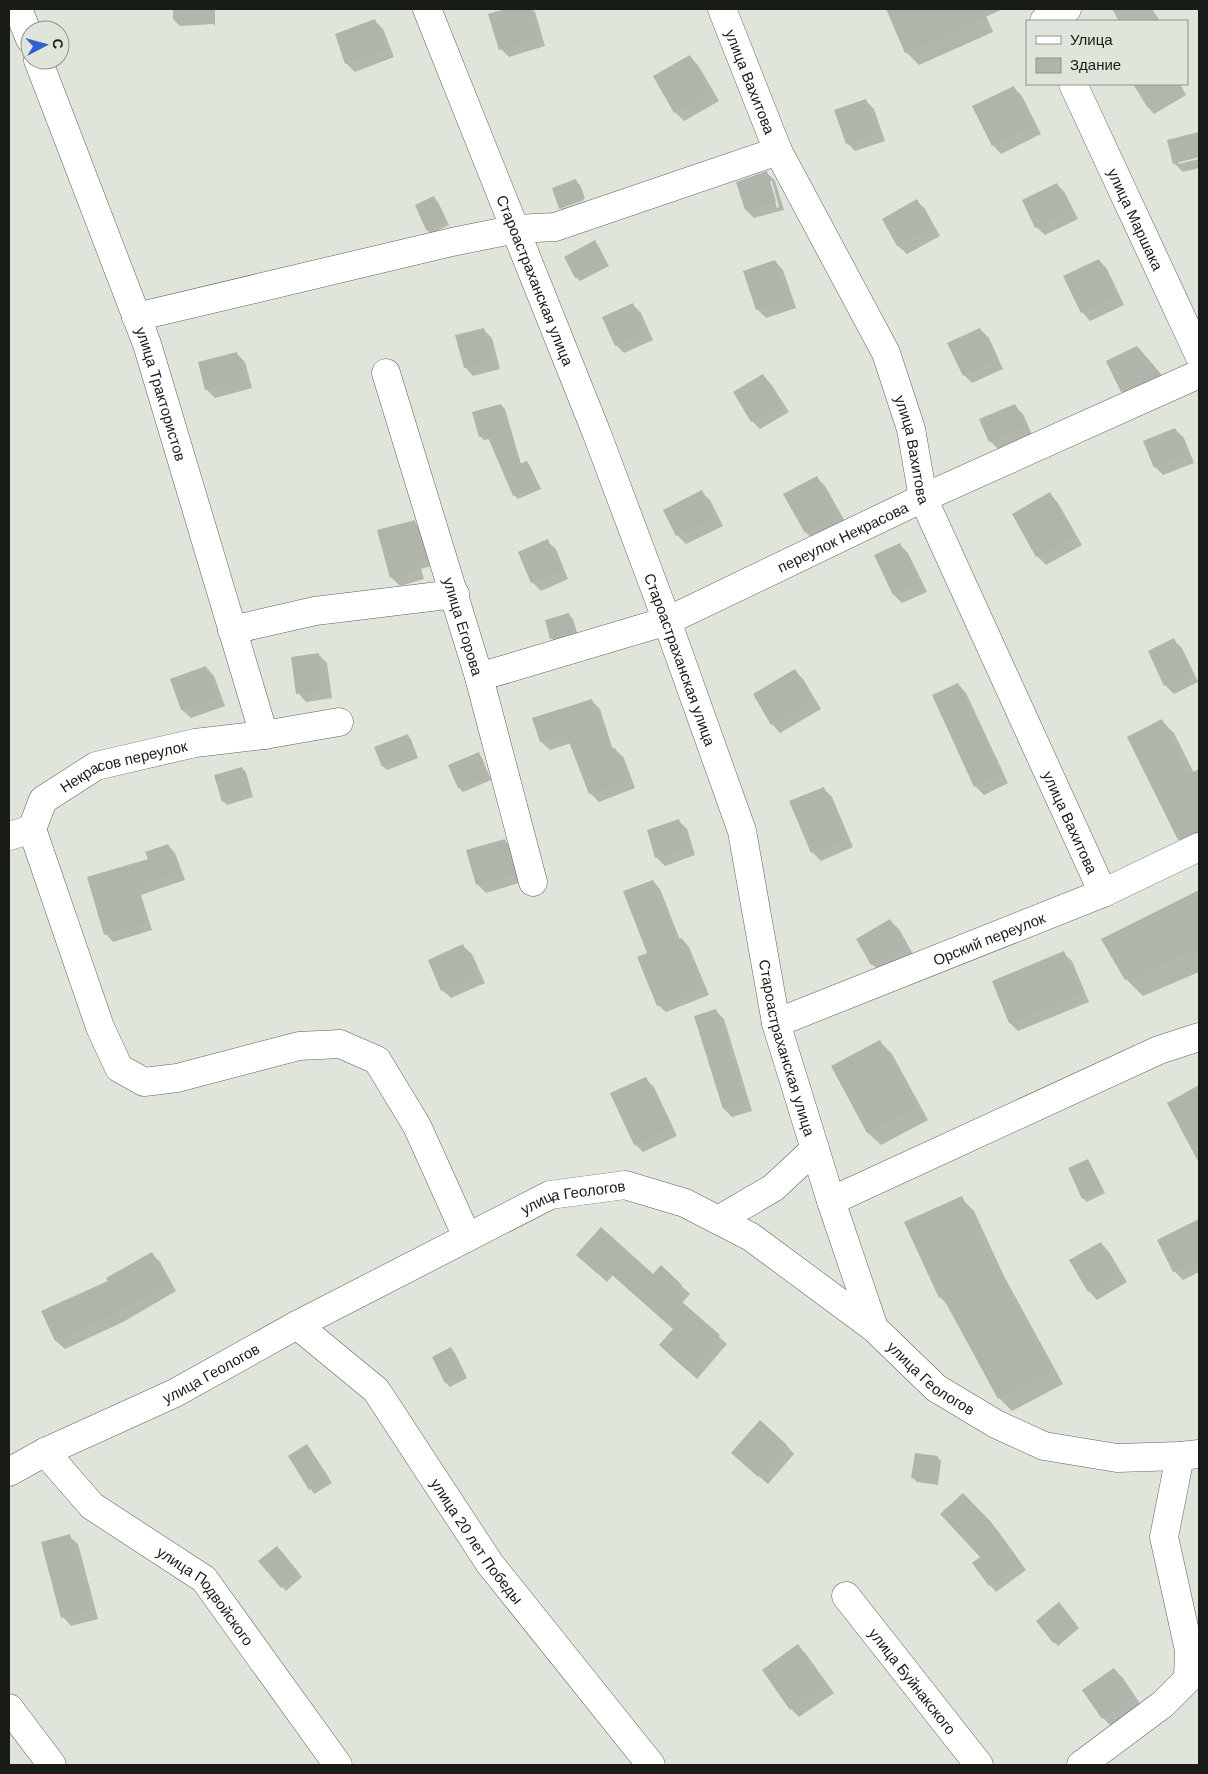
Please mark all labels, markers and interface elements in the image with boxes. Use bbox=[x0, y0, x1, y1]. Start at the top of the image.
north arrow bbox=[20, 20, 70, 70]
legend bbox=[1026, 20, 1188, 85]
street label: улица Вахитова bbox=[722, 27, 779, 137]
text: Улица bbox=[1070, 31, 1113, 48]
text: С bbox=[49, 38, 66, 50]
text: Здание bbox=[1070, 56, 1121, 73]
street label: улица Маршака bbox=[1105, 165, 1167, 273]
street label: Староастраханская улица bbox=[494, 192, 577, 369]
street label: улица Трактористов bbox=[133, 324, 190, 463]
street label: улица Вахитова bbox=[892, 393, 933, 507]
street label: переулок Некрасова bbox=[775, 498, 911, 575]
street label: Староастраханская улица bbox=[641, 571, 720, 749]
street label: улица Егорова bbox=[441, 575, 487, 678]
street label: Некрасов переулок bbox=[57, 737, 189, 795]
street label: улица Вахитова bbox=[1040, 768, 1102, 877]
street label: Орский переулок bbox=[930, 908, 1048, 968]
street label: Староастраханская улица bbox=[756, 958, 819, 1139]
street label: улица Геологов bbox=[518, 1177, 626, 1217]
street label: улица Геологов bbox=[884, 1338, 978, 1418]
street label: улица Геологов bbox=[160, 1339, 262, 1406]
street label: улица 20 лет Победы bbox=[428, 1475, 527, 1607]
street label: улица Подвойского bbox=[154, 1542, 257, 1648]
street label: улица Буйнакского bbox=[866, 1624, 960, 1737]

